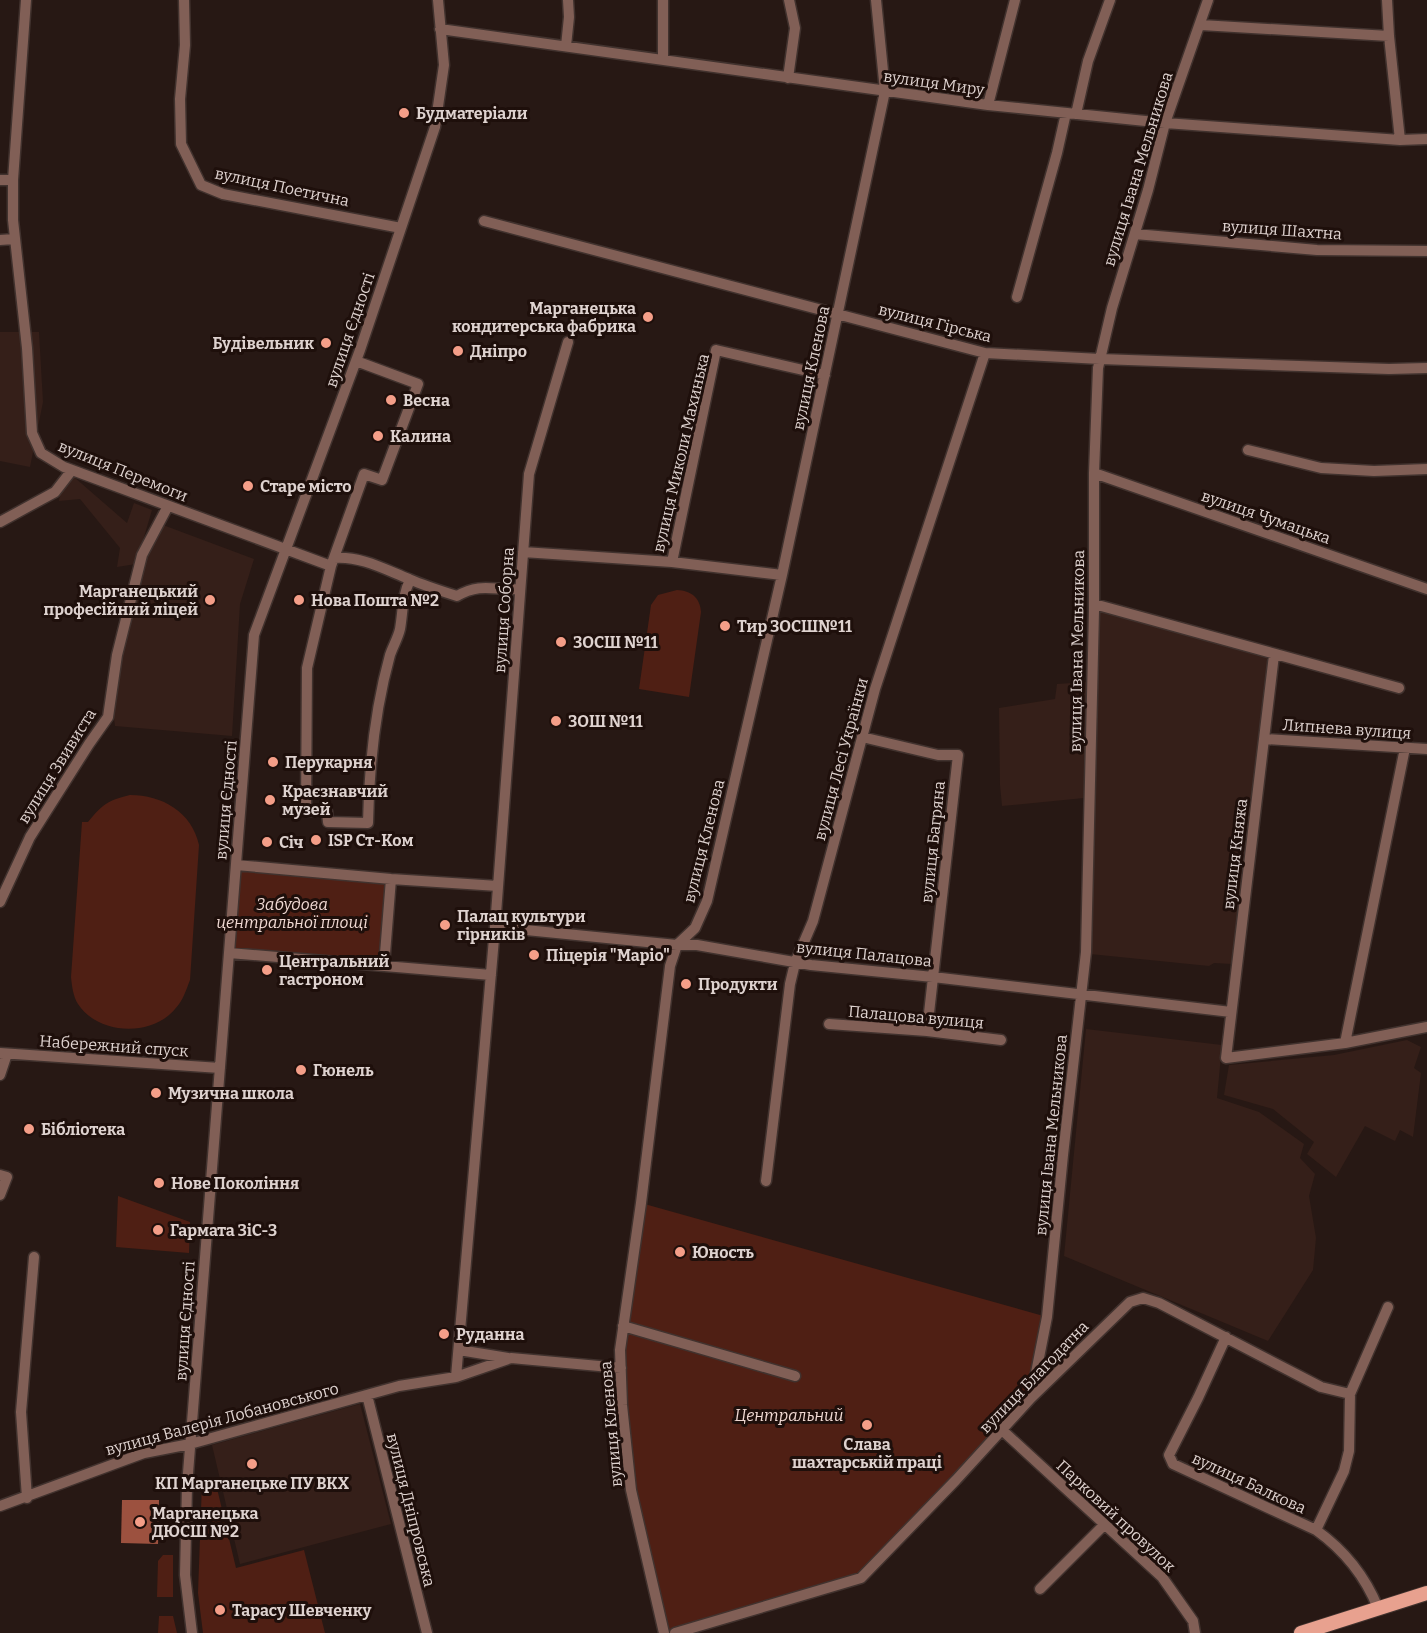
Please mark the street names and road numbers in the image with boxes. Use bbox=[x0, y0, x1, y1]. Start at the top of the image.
street label: вулиця Миру bbox=[882, 67, 986, 100]
street label: вулиця Івана Мельникова bbox=[1099, 69, 1177, 268]
street label: вулиця Поетична bbox=[213, 163, 351, 211]
street label: вулиця Шахтна bbox=[1221, 216, 1343, 244]
street label: вулиця Єдності bbox=[321, 270, 379, 390]
street label: вулиця Гірська bbox=[877, 300, 994, 346]
street label: вулиця Кленова bbox=[789, 304, 833, 432]
street label: вулиця Миколи Махинька bbox=[649, 352, 713, 554]
street label: вулиця Перемоги bbox=[56, 436, 190, 506]
street label: вулиця Чумацька bbox=[1199, 486, 1333, 548]
street label: вулиця Соборна bbox=[490, 546, 518, 673]
street label: вулиця Івана Мельникова bbox=[1066, 550, 1088, 752]
street label: вулиця Лесі Українки bbox=[810, 676, 872, 842]
street label: вулиця Звивиста bbox=[14, 705, 100, 827]
street label: Липнева вулиця bbox=[1282, 715, 1412, 743]
street label: вулиця Єдності bbox=[211, 739, 241, 861]
street label: вулиця Кленова bbox=[679, 777, 729, 905]
street label: вулиця Багряна bbox=[917, 780, 949, 904]
street label: вулиця Княжа bbox=[1219, 797, 1251, 911]
street label: вулиця Палацова bbox=[795, 937, 933, 971]
street label: Палацова вулиця bbox=[847, 1002, 985, 1032]
street label: Набережний спуск bbox=[39, 1031, 190, 1061]
street label: вулиця Івана Мельникова bbox=[1031, 1033, 1071, 1237]
street label: вулиця Єдності bbox=[171, 1260, 199, 1382]
street label: вулиця Благодатна bbox=[976, 1317, 1093, 1437]
street label: вулиця Кленова bbox=[596, 1360, 626, 1488]
street label: вулиця Валерія Лобановського bbox=[103, 1379, 341, 1459]
street label: вулиця Дніпровська bbox=[383, 1431, 439, 1589]
street label: вулиця Балкова bbox=[1189, 1448, 1309, 1518]
street label: Парковий провулок bbox=[1053, 1456, 1180, 1576]

